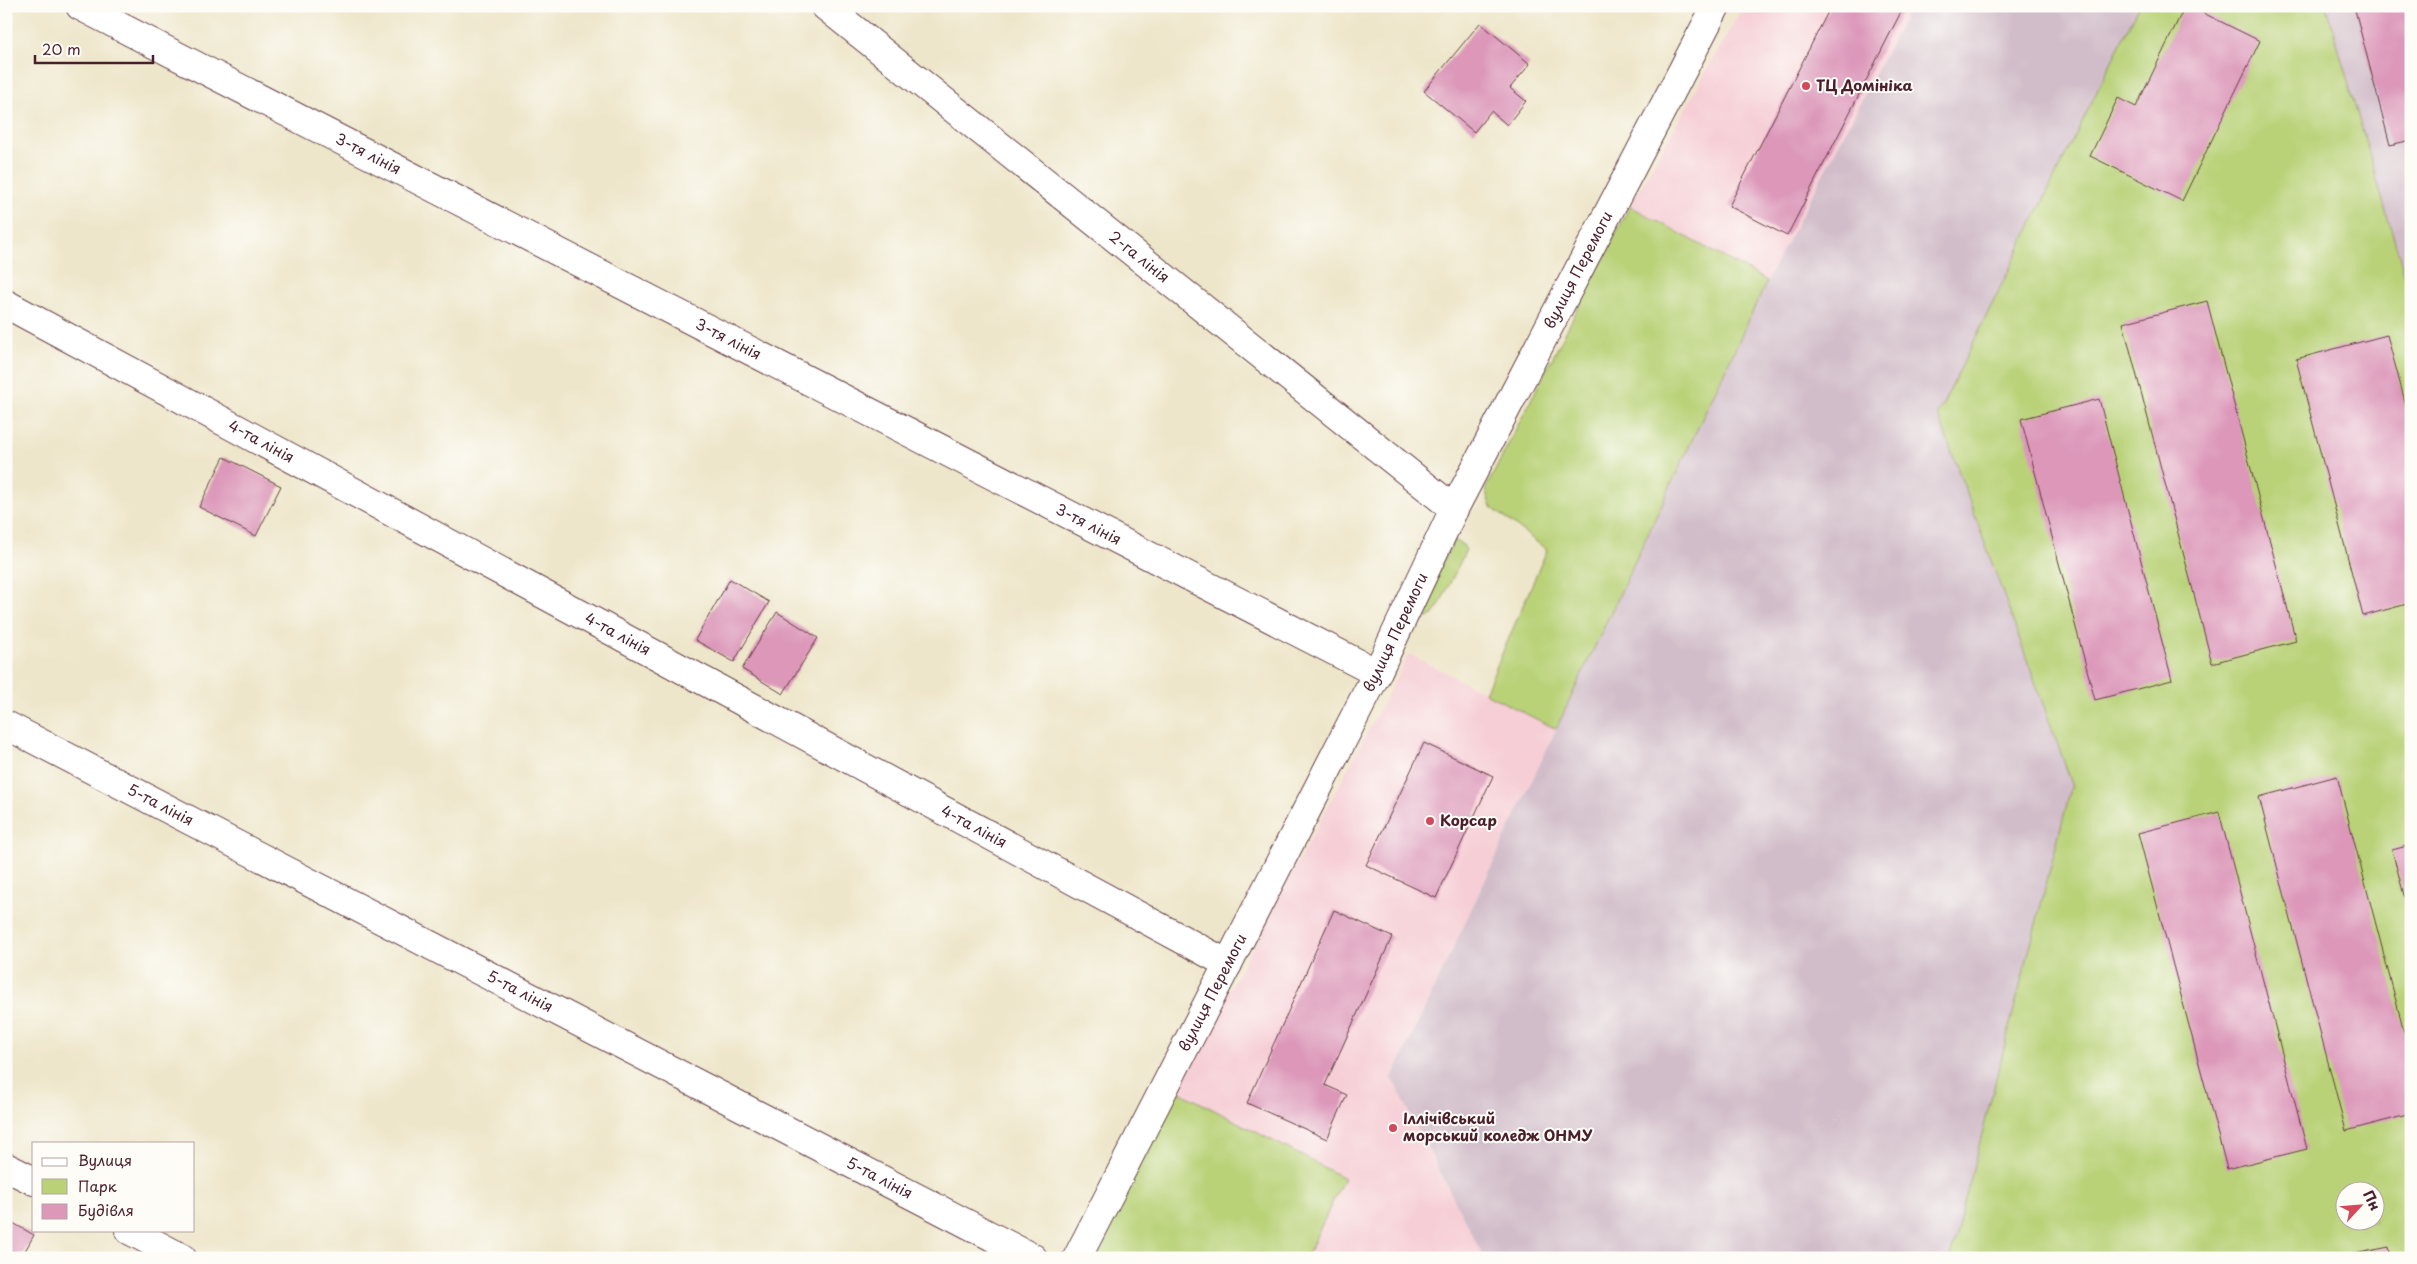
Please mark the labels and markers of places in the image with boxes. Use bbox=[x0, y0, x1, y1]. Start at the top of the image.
place label: ТЦ Домініка bbox=[1816, 73, 1913, 96]
marker: ТЦ Домініка bbox=[1800, 80, 1812, 92]
place label: Корсар bbox=[1440, 808, 1497, 831]
marker: Корсар bbox=[1424, 815, 1436, 827]
place label: Іллічівський морський коледж ОНМУ bbox=[1403, 1106, 1592, 1146]
marker: Іллічівський морський коледж ОНМУ bbox=[1387, 1122, 1399, 1134]

